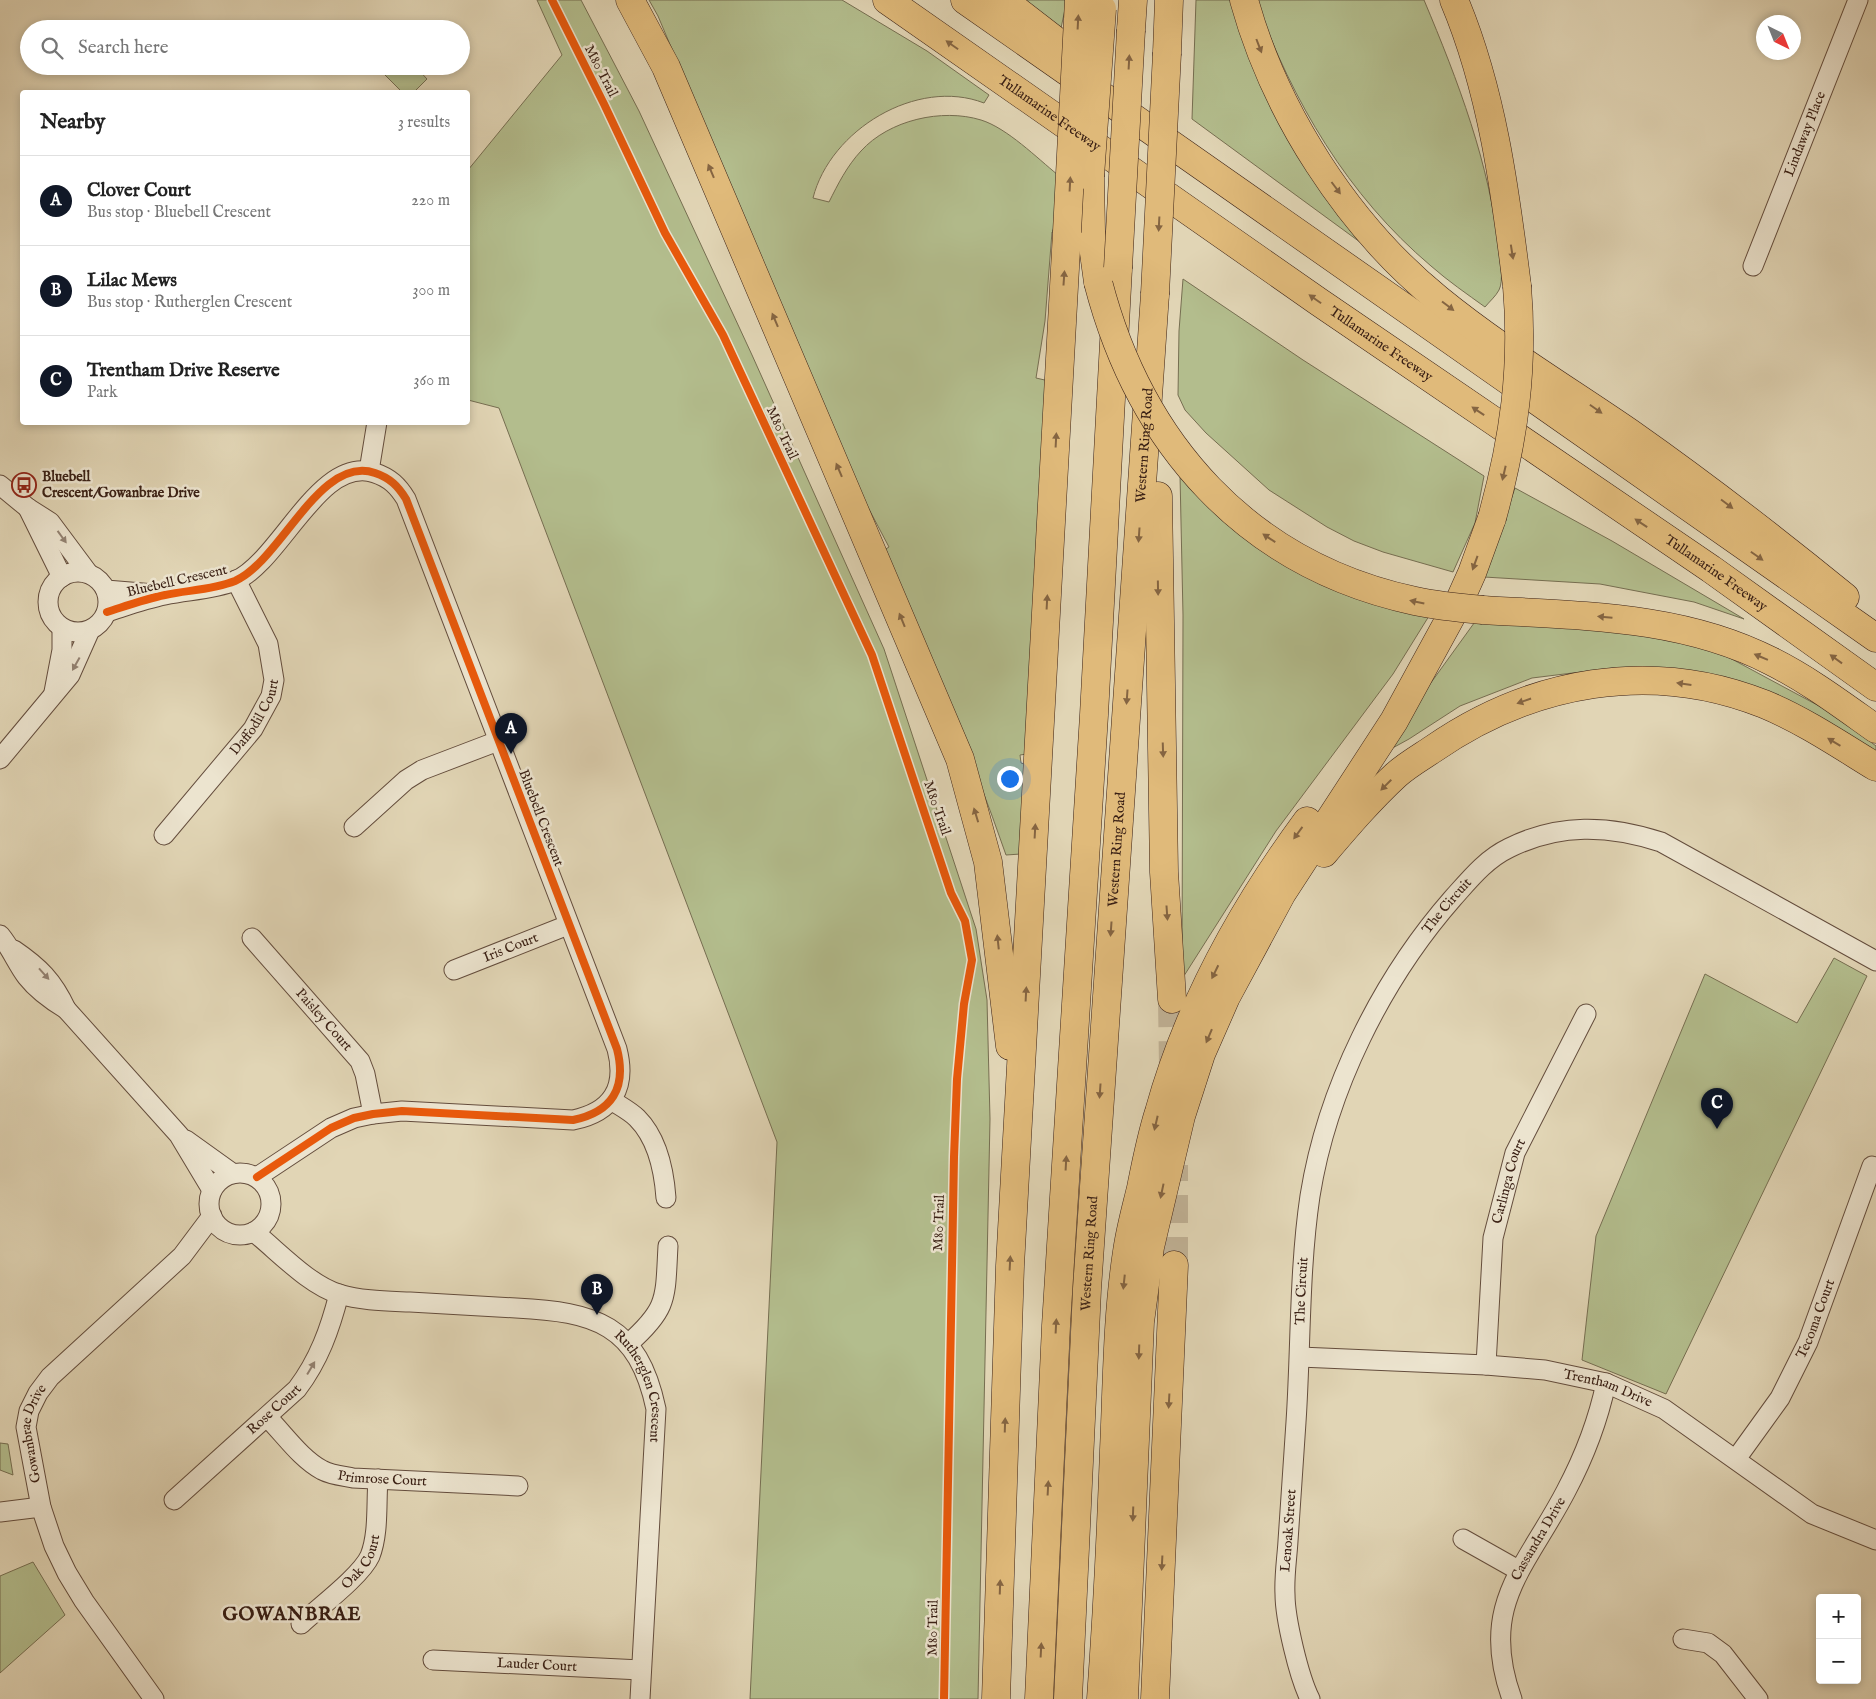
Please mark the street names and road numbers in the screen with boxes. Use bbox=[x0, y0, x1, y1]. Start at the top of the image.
street label: M80 Trail bbox=[580, 42, 622, 100]
street label: Tullamarine Freeway bbox=[994, 71, 1104, 156]
street label: Lindaway Place bbox=[1780, 88, 1830, 179]
street label: Tullamarine Freeway bbox=[1326, 303, 1436, 386]
street label: Western Ring Road bbox=[1132, 387, 1158, 503]
street label: M80 Trail bbox=[762, 404, 802, 463]
street label: Tullamarine Freeway bbox=[1661, 531, 1771, 616]
street label: Bluebell Crescent bbox=[125, 561, 229, 601]
street label: Daffodil Court bbox=[226, 677, 283, 759]
street label: Bluebell Crescent bbox=[514, 767, 568, 869]
street label: M80 Trail bbox=[919, 778, 955, 838]
street label: Western Ring Road bbox=[1104, 791, 1130, 907]
street label: The Circuit bbox=[1418, 874, 1476, 938]
street label: Iris Court bbox=[481, 929, 541, 967]
street label: Paisley Court bbox=[292, 985, 356, 1055]
street label: Carlinga Court bbox=[1488, 1135, 1530, 1226]
street label: M80 Trail bbox=[929, 1194, 949, 1252]
street label: Western Ring Road bbox=[1077, 1195, 1102, 1311]
street label: The Circuit bbox=[1291, 1256, 1312, 1325]
street label: Tecoma Court bbox=[1792, 1277, 1839, 1362]
street label: Rutherglen Crescent bbox=[610, 1326, 665, 1443]
street label: Trentham Drive bbox=[1562, 1365, 1656, 1412]
street label: Gowanbrae Drive bbox=[17, 1380, 51, 1484]
street label: Rose Court bbox=[243, 1381, 306, 1439]
street label: Primrose Court bbox=[336, 1466, 427, 1491]
street label: Lenoak Street bbox=[1276, 1488, 1301, 1573]
street label: Cassandra Drive bbox=[1507, 1494, 1570, 1584]
street label: Oak Court bbox=[337, 1533, 384, 1593]
street label: M80 Trail bbox=[924, 1599, 942, 1656]
street label: Lauder Court bbox=[496, 1654, 578, 1676]

